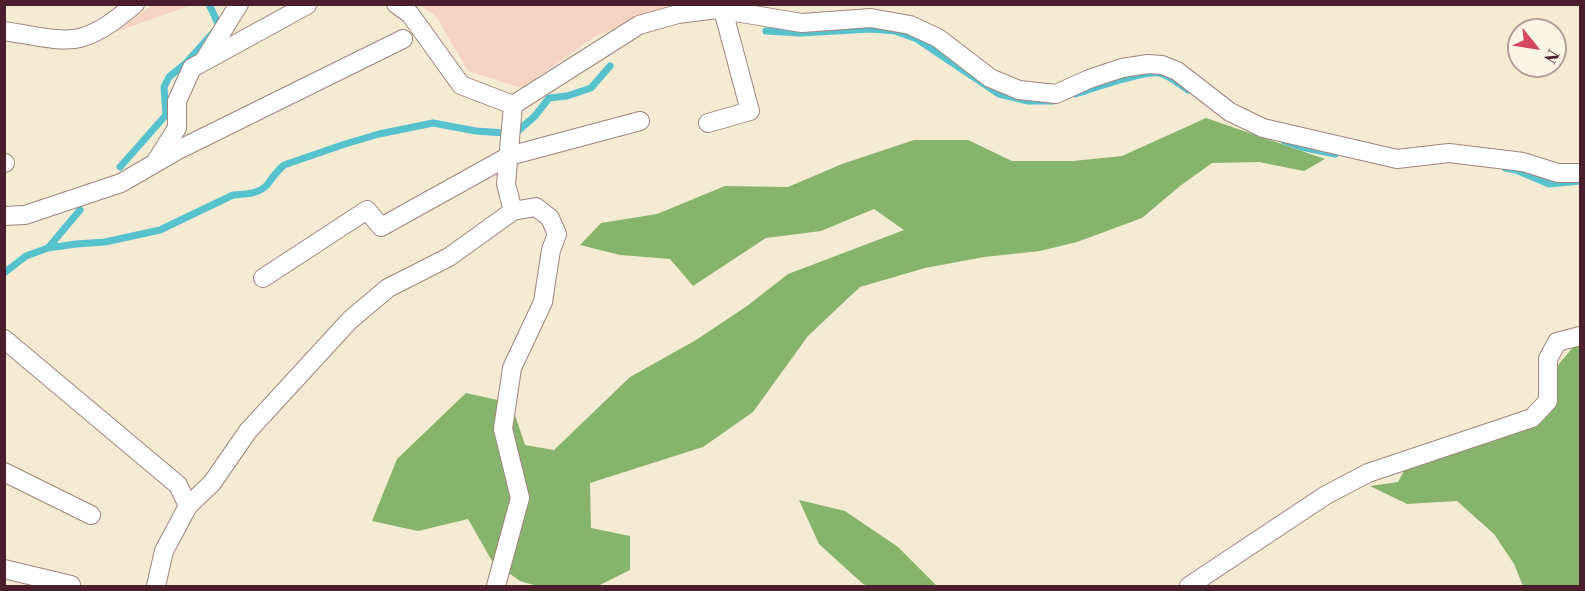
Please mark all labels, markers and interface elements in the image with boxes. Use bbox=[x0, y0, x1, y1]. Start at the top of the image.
north arrow bbox=[1507, 18, 1567, 78]
text: N bbox=[1539, 46, 1563, 66]

